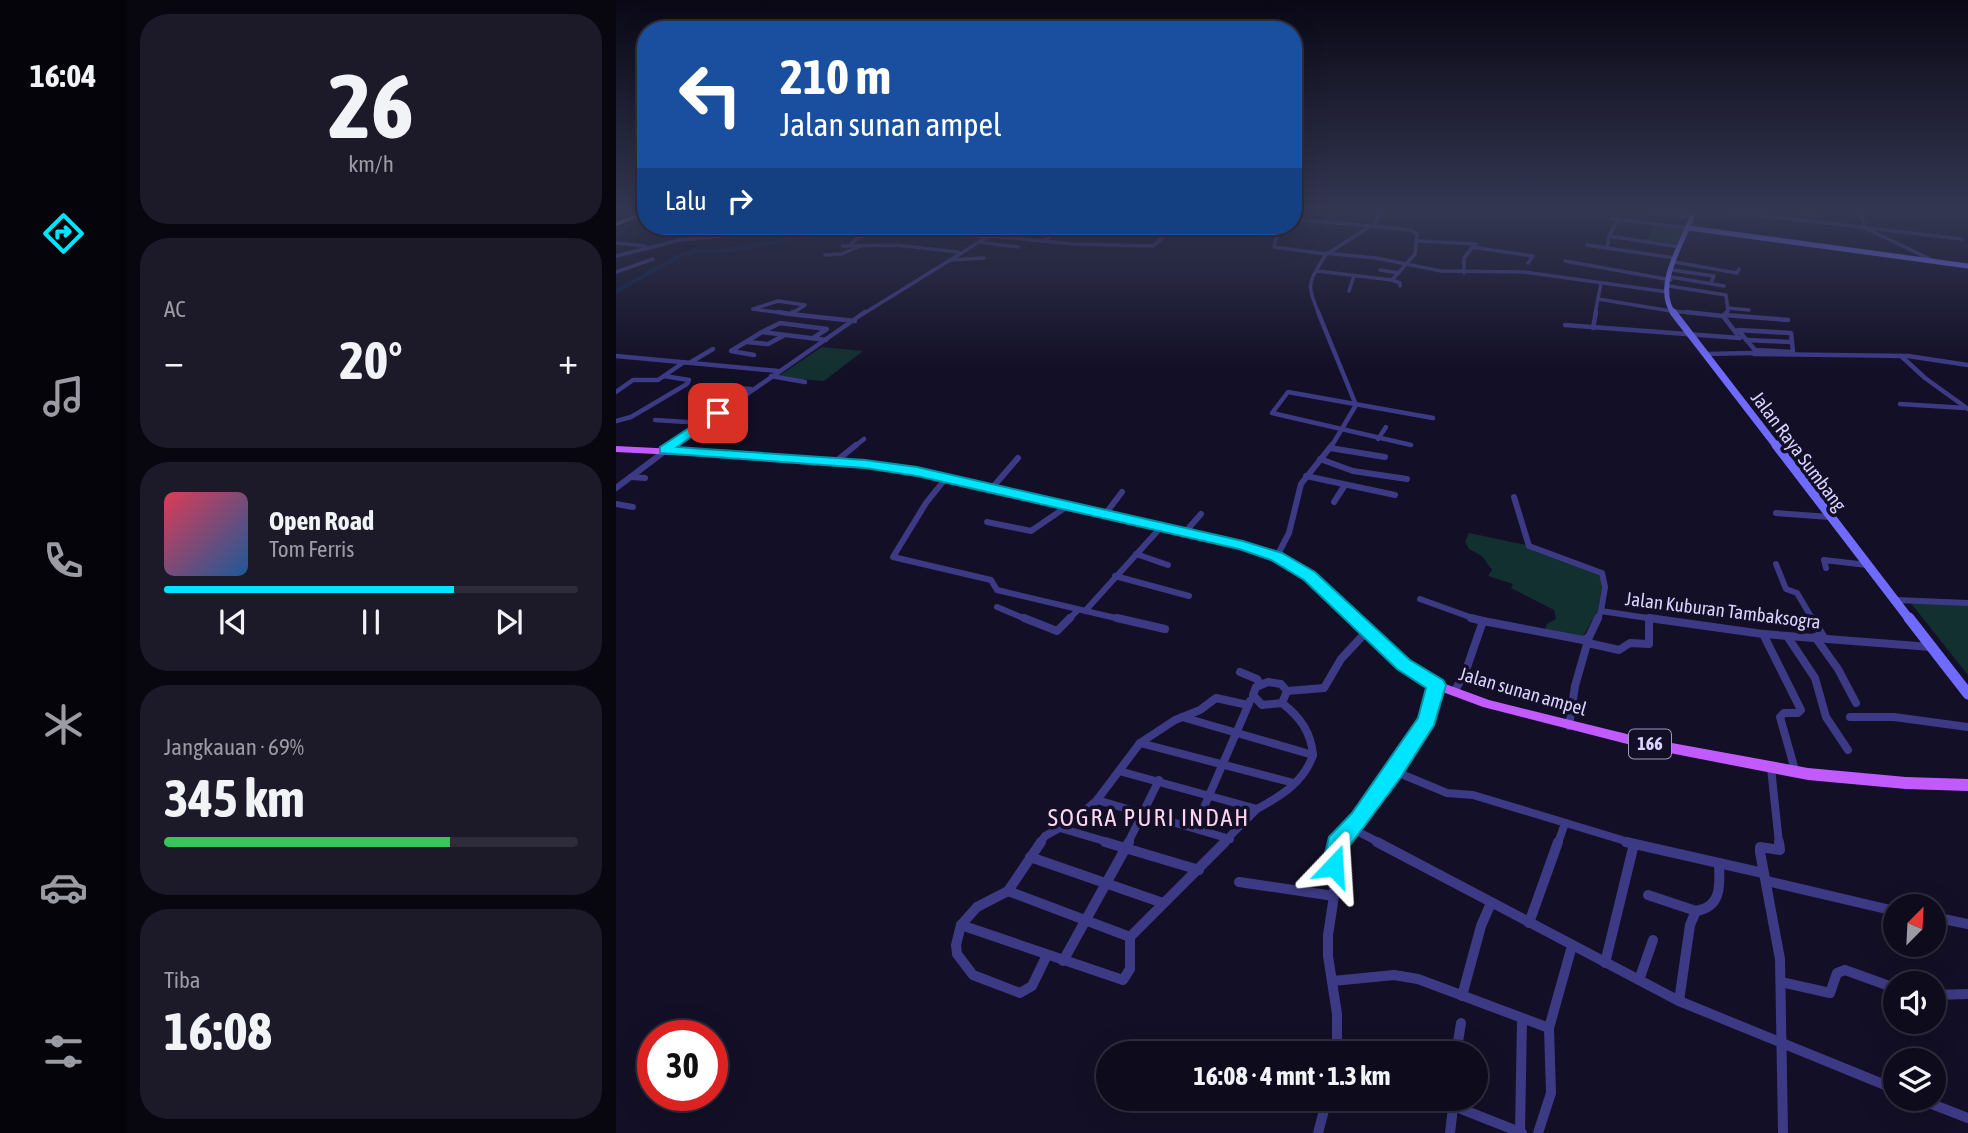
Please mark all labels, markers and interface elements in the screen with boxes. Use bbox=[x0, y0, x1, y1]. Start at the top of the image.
text: 210 m bbox=[780, 48, 891, 104]
icon: left bbox=[665, 49, 756, 140]
text: 26 bbox=[328, 53, 414, 157]
text: 16:04 bbox=[30, 57, 96, 94]
text: Jalan sunan ampel bbox=[780, 106, 1002, 143]
text: km/h bbox=[348, 151, 394, 177]
icon: right bbox=[721, 182, 759, 220]
text: Lalu bbox=[665, 186, 707, 216]
icon: directions bbox=[39, 209, 88, 258]
text: AC bbox=[164, 296, 186, 322]
text: 20° bbox=[339, 330, 403, 390]
text: − bbox=[164, 339, 184, 382]
text: + bbox=[558, 339, 578, 382]
icon: music bbox=[39, 372, 88, 421]
pin bbox=[688, 383, 748, 443]
street label: Jalan Raya Sumbang bbox=[1747, 387, 1852, 516]
icon: arrive bbox=[699, 394, 737, 432]
text: Open Road bbox=[269, 506, 374, 536]
icon: phone bbox=[39, 536, 88, 585]
text: Tom Ferris bbox=[269, 536, 354, 562]
street label: Jalan Kuburan Tambaksogra bbox=[1624, 587, 1822, 633]
icon: previous bbox=[214, 603, 252, 641]
icon: pause bbox=[352, 603, 390, 641]
icon: next bbox=[490, 603, 528, 641]
street label: Jalan sunan ampel bbox=[1457, 662, 1589, 720]
icon: climate bbox=[39, 700, 88, 749]
road number: 166 bbox=[1629, 730, 1671, 758]
text: Jangkauan · 69% bbox=[164, 734, 304, 760]
text: 345 km bbox=[164, 768, 305, 828]
district label: SOGRA PURI INDAH bbox=[1048, 804, 1250, 831]
position arrow bbox=[1297, 829, 1371, 903]
icon: car bbox=[39, 863, 88, 912]
north arrow bbox=[1883, 894, 1946, 957]
map controls bbox=[1883, 894, 1946, 1111]
text: Tiba bbox=[164, 967, 201, 993]
button: sound bbox=[1883, 971, 1946, 1034]
text: 16:08 bbox=[164, 1001, 272, 1061]
speed limit sign: 30 bbox=[637, 1020, 728, 1111]
icon: filters bbox=[39, 1027, 88, 1076]
button: layers bbox=[1883, 1048, 1946, 1111]
text: 16:08 · 4 mnt · 1.3 km bbox=[1194, 1061, 1390, 1091]

